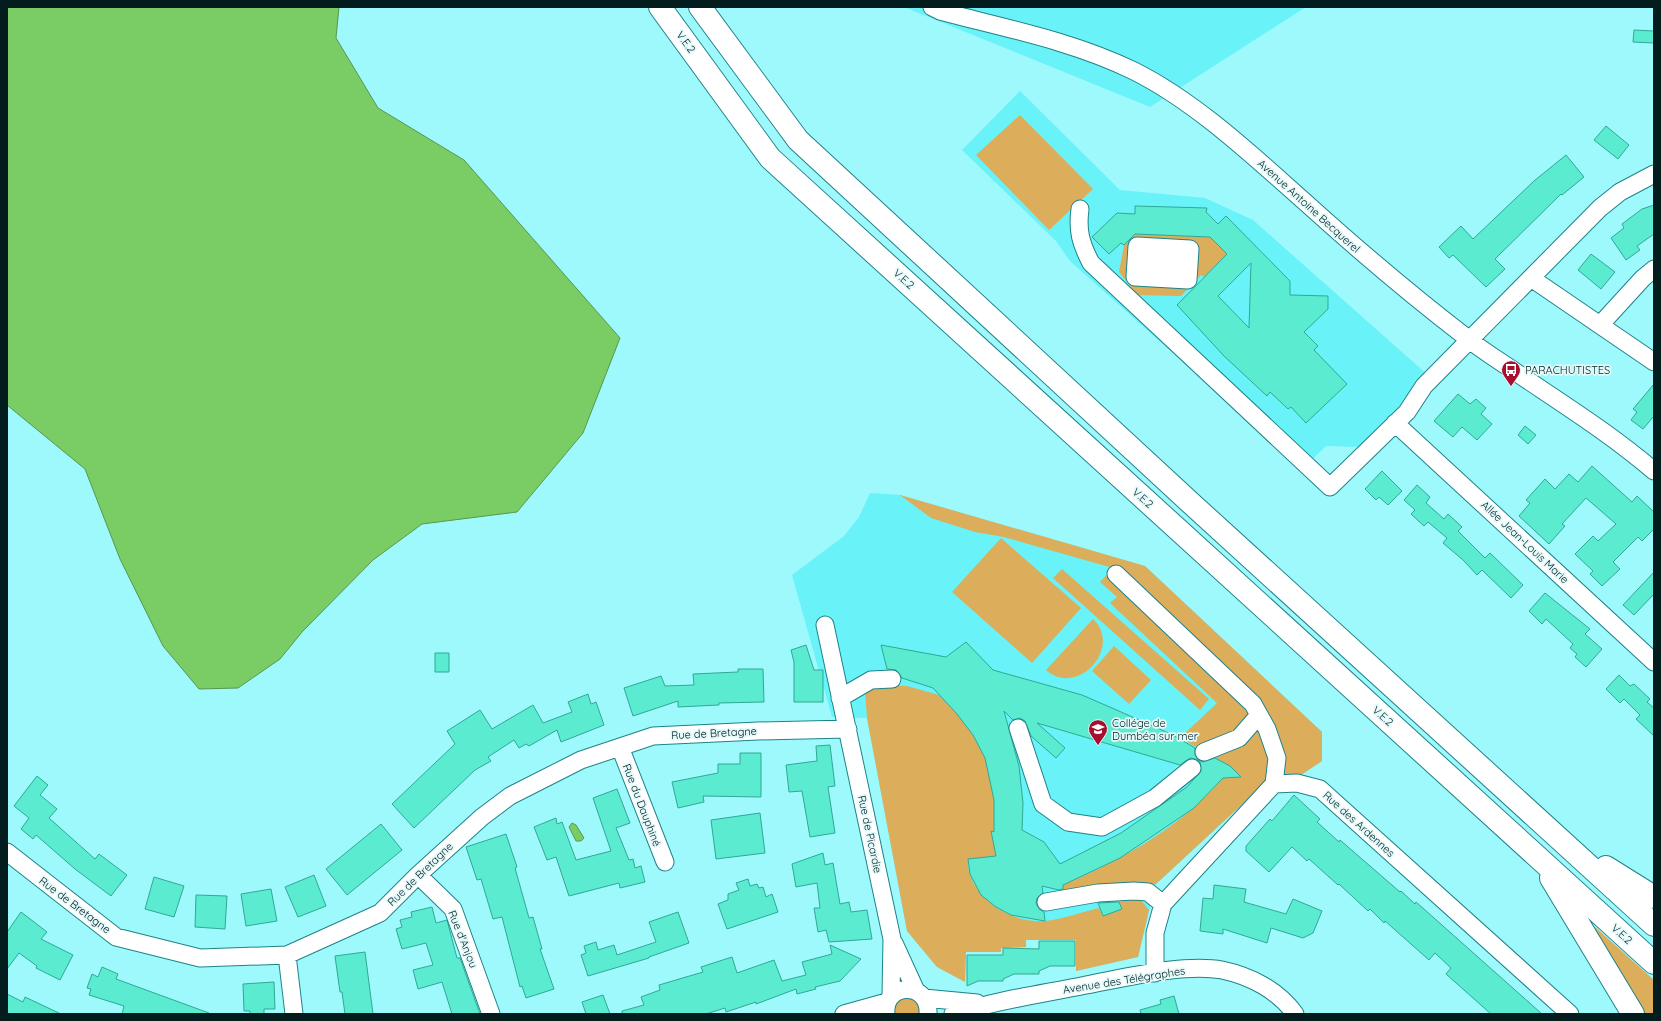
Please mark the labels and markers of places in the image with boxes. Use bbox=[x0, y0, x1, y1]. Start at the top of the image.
bus stop icon: PARACHUTISTES bbox=[1500, 359, 1522, 387]
place label: PARACHUTISTES bbox=[1525, 363, 1610, 377]
place label: Collége de Dumbéa sur mer bbox=[1112, 716, 1199, 743]
school or university icon: Collége de Dumbéa sur mer bbox=[1087, 718, 1109, 746]

